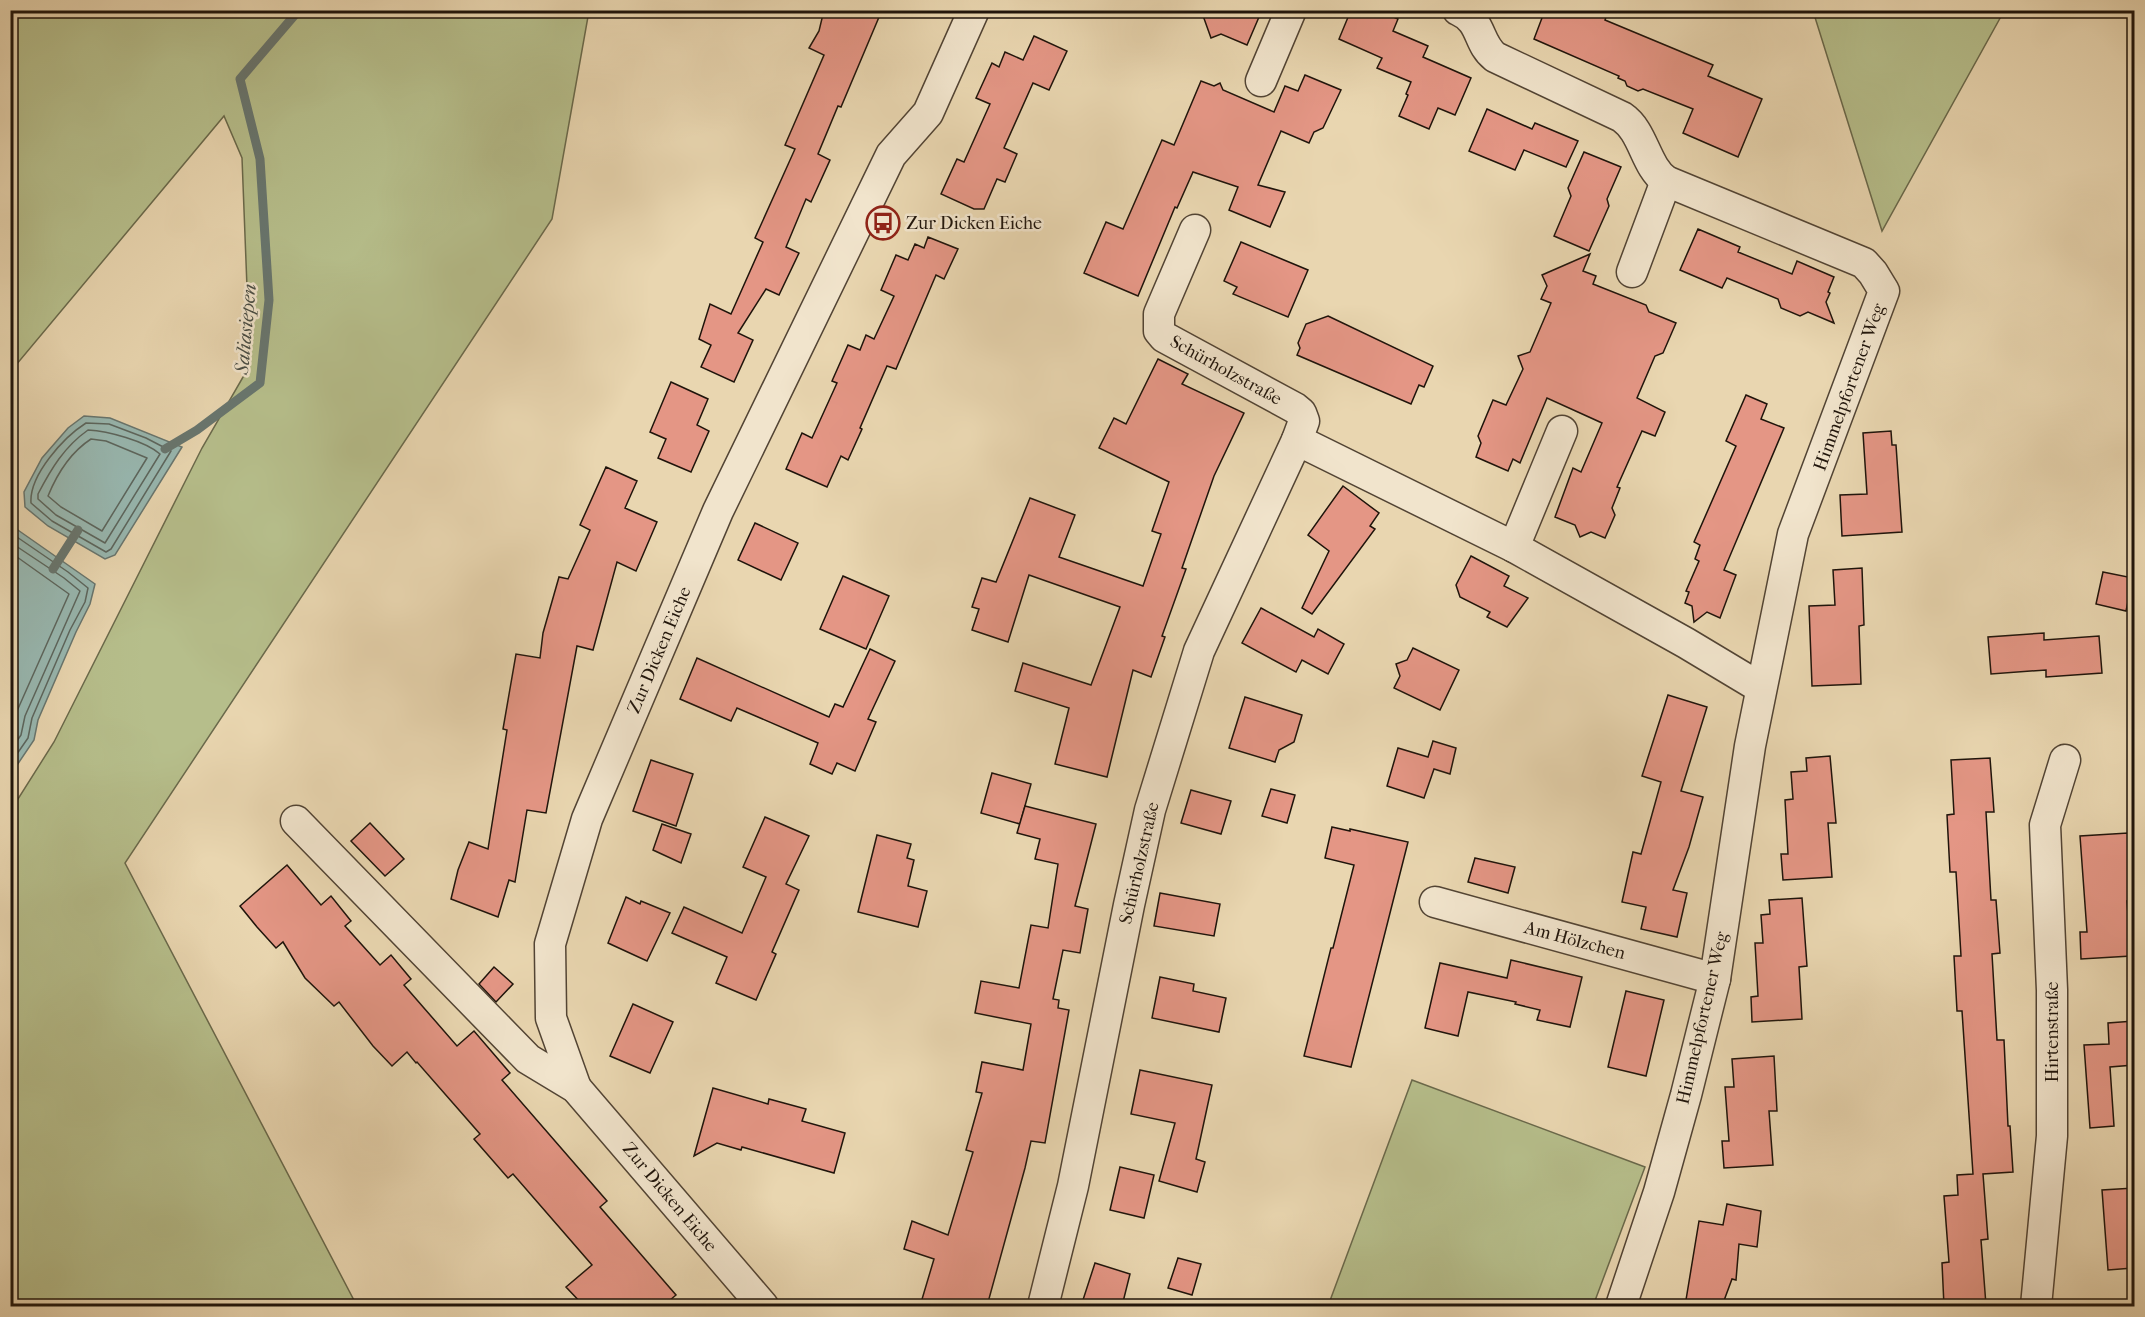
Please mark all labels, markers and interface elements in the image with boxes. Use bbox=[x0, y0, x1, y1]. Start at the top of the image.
bus stop icon: Zur Dicken Eiche bbox=[865, 205, 901, 241]
place label: Zur Dicken Eiche bbox=[906, 213, 1042, 234]
water label: Saliasiepen bbox=[230, 283, 261, 376]
street label: Himmelpfortener Weg bbox=[1809, 300, 1890, 474]
street label: Schürholzstraße bbox=[1166, 331, 1285, 410]
street label: Zur Dicken Eiche bbox=[623, 583, 696, 717]
street label: Schürholzstraße bbox=[1115, 800, 1164, 926]
street label: Am Hölzchen bbox=[1521, 917, 1628, 964]
street label: Himmelpfortener Weg bbox=[1672, 929, 1733, 1106]
street label: Hirtenstraße bbox=[2042, 981, 2063, 1082]
street label: Zur Dicken Eiche bbox=[618, 1139, 721, 1256]

